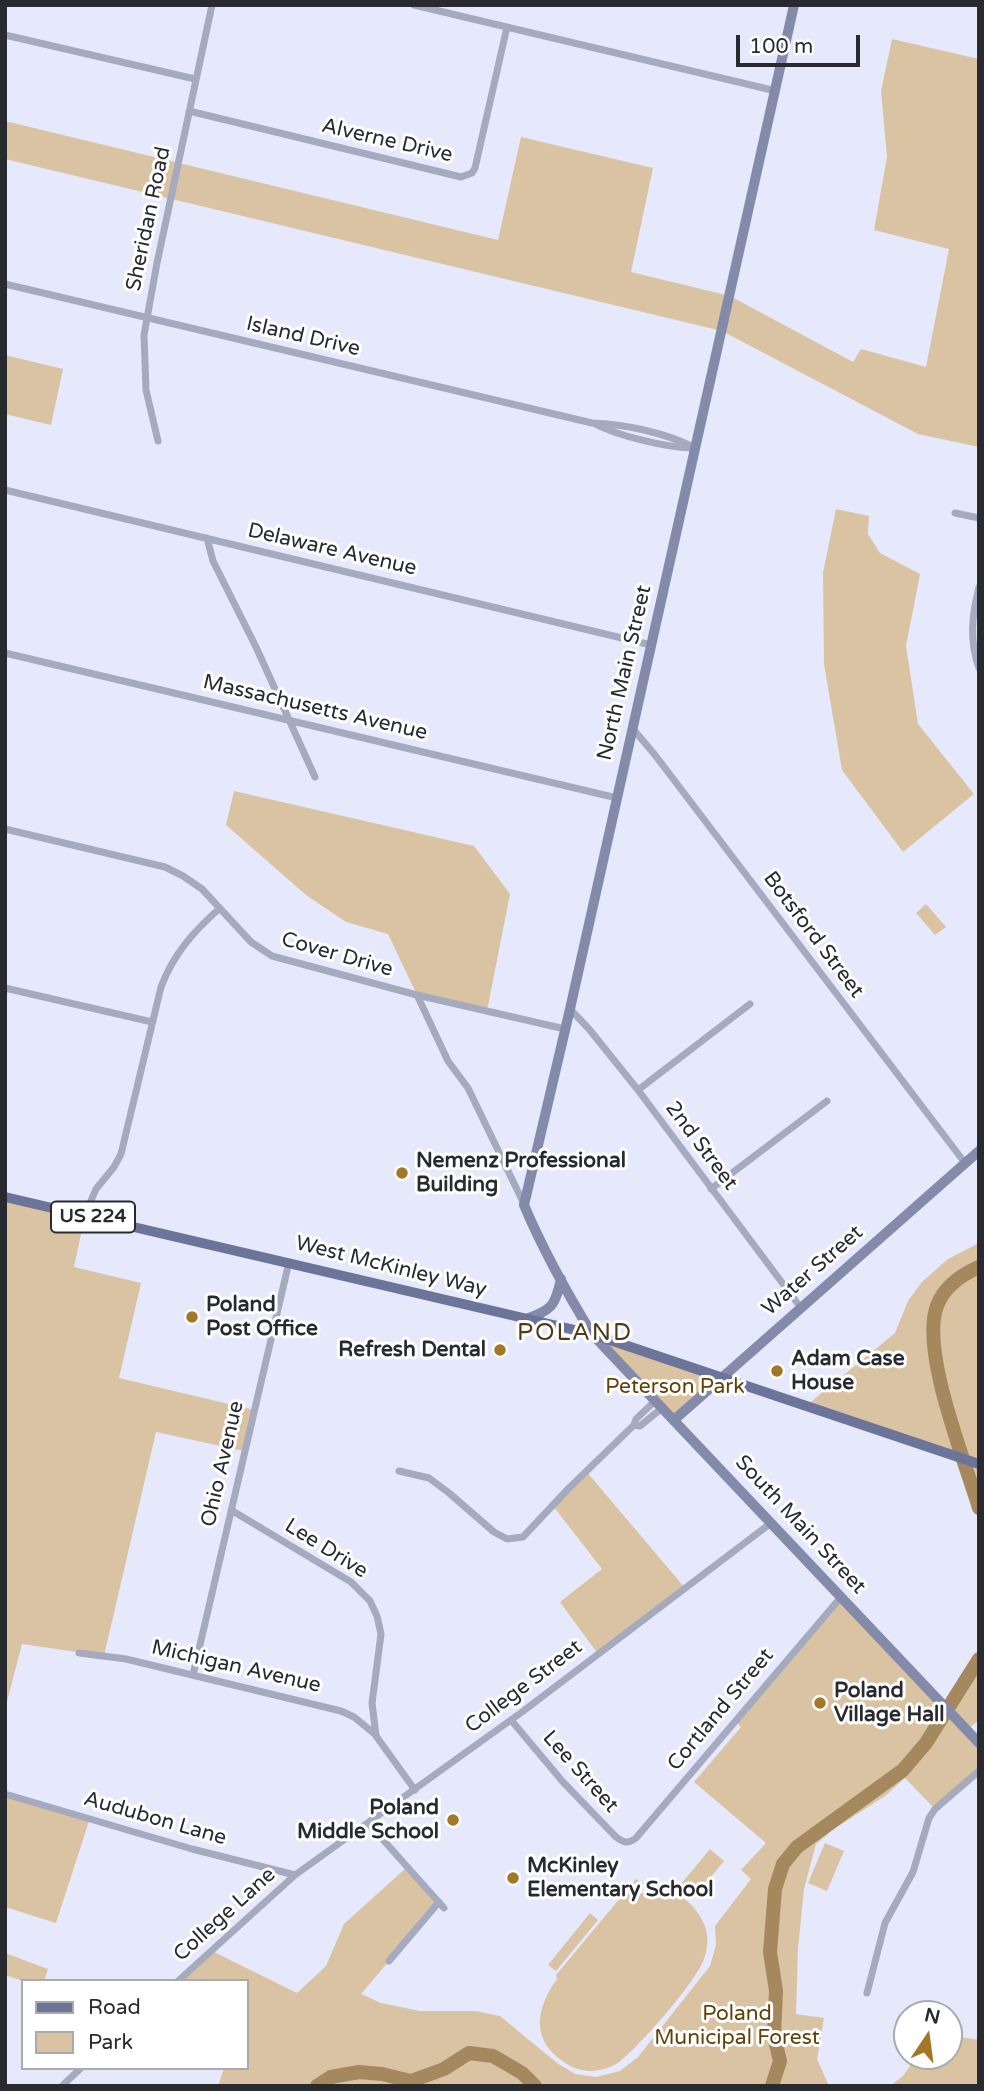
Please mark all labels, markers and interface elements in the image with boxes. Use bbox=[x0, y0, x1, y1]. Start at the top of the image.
scale bar bbox=[739, 21, 863, 65]
text: 100 m bbox=[749, 34, 813, 59]
street label: Alverne Drive bbox=[319, 114, 455, 168]
street label: Sheridan Road bbox=[121, 145, 177, 293]
street label: Island Drive bbox=[244, 312, 362, 362]
street label: Delaware Avenue bbox=[245, 518, 419, 582]
street label: North Main Street bbox=[593, 583, 657, 763]
street label: Massachusetts Avenue bbox=[200, 670, 430, 746]
street label: Botsford Street bbox=[757, 867, 869, 1003]
street label: Cover Drive bbox=[278, 927, 396, 983]
street label: 2nd Street bbox=[659, 1097, 743, 1195]
place label: Nemenz Professional Building bbox=[416, 1148, 626, 1198]
marker: Nemenz Professional Building bbox=[394, 1165, 410, 1181]
road number: US 224 bbox=[51, 1202, 135, 1232]
street label: Water Street bbox=[757, 1220, 869, 1322]
street label: West McKinley Way bbox=[293, 1231, 489, 1303]
place label: Poland Post Office bbox=[206, 1292, 318, 1342]
marker: Poland Post Office bbox=[184, 1309, 200, 1325]
district label: POLAND bbox=[518, 1320, 632, 1348]
place label: Refresh Dental bbox=[338, 1337, 486, 1363]
marker: Refresh Dental bbox=[492, 1342, 508, 1358]
place label: Adam Case House bbox=[791, 1346, 905, 1396]
marker: Adam Case House bbox=[769, 1363, 785, 1379]
park label: Peterson Park bbox=[605, 1374, 745, 1400]
street label: Ohio Avenue bbox=[196, 1399, 250, 1529]
street label: South Main Street bbox=[729, 1450, 871, 1600]
street label: Lee Drive bbox=[280, 1514, 372, 1584]
street label: Michigan Avenue bbox=[149, 1635, 323, 1699]
street label: College Street bbox=[461, 1635, 587, 1739]
street label: Cortland Street bbox=[663, 1644, 779, 1776]
place label: Poland Village Hall bbox=[834, 1678, 945, 1728]
marker: Poland Village Hall bbox=[812, 1695, 828, 1711]
street label: Lee Street bbox=[537, 1726, 623, 1818]
street label: Audubon Lane bbox=[81, 1787, 229, 1851]
place label: Poland Middle School bbox=[297, 1795, 439, 1845]
marker: Poland Middle School bbox=[445, 1812, 461, 1828]
place label: McKinley Elementary School bbox=[527, 1853, 714, 1903]
street label: College Lane bbox=[169, 1863, 281, 1967]
marker: McKinley Elementary School bbox=[505, 1870, 521, 1886]
legend bbox=[21, 1979, 248, 2070]
text: Road bbox=[88, 1995, 141, 2020]
north arrow bbox=[893, 2000, 963, 2070]
park label: Poland Municipal Forest bbox=[654, 2001, 820, 2051]
text: N bbox=[922, 2004, 942, 2029]
text: Park bbox=[88, 2030, 133, 2055]

